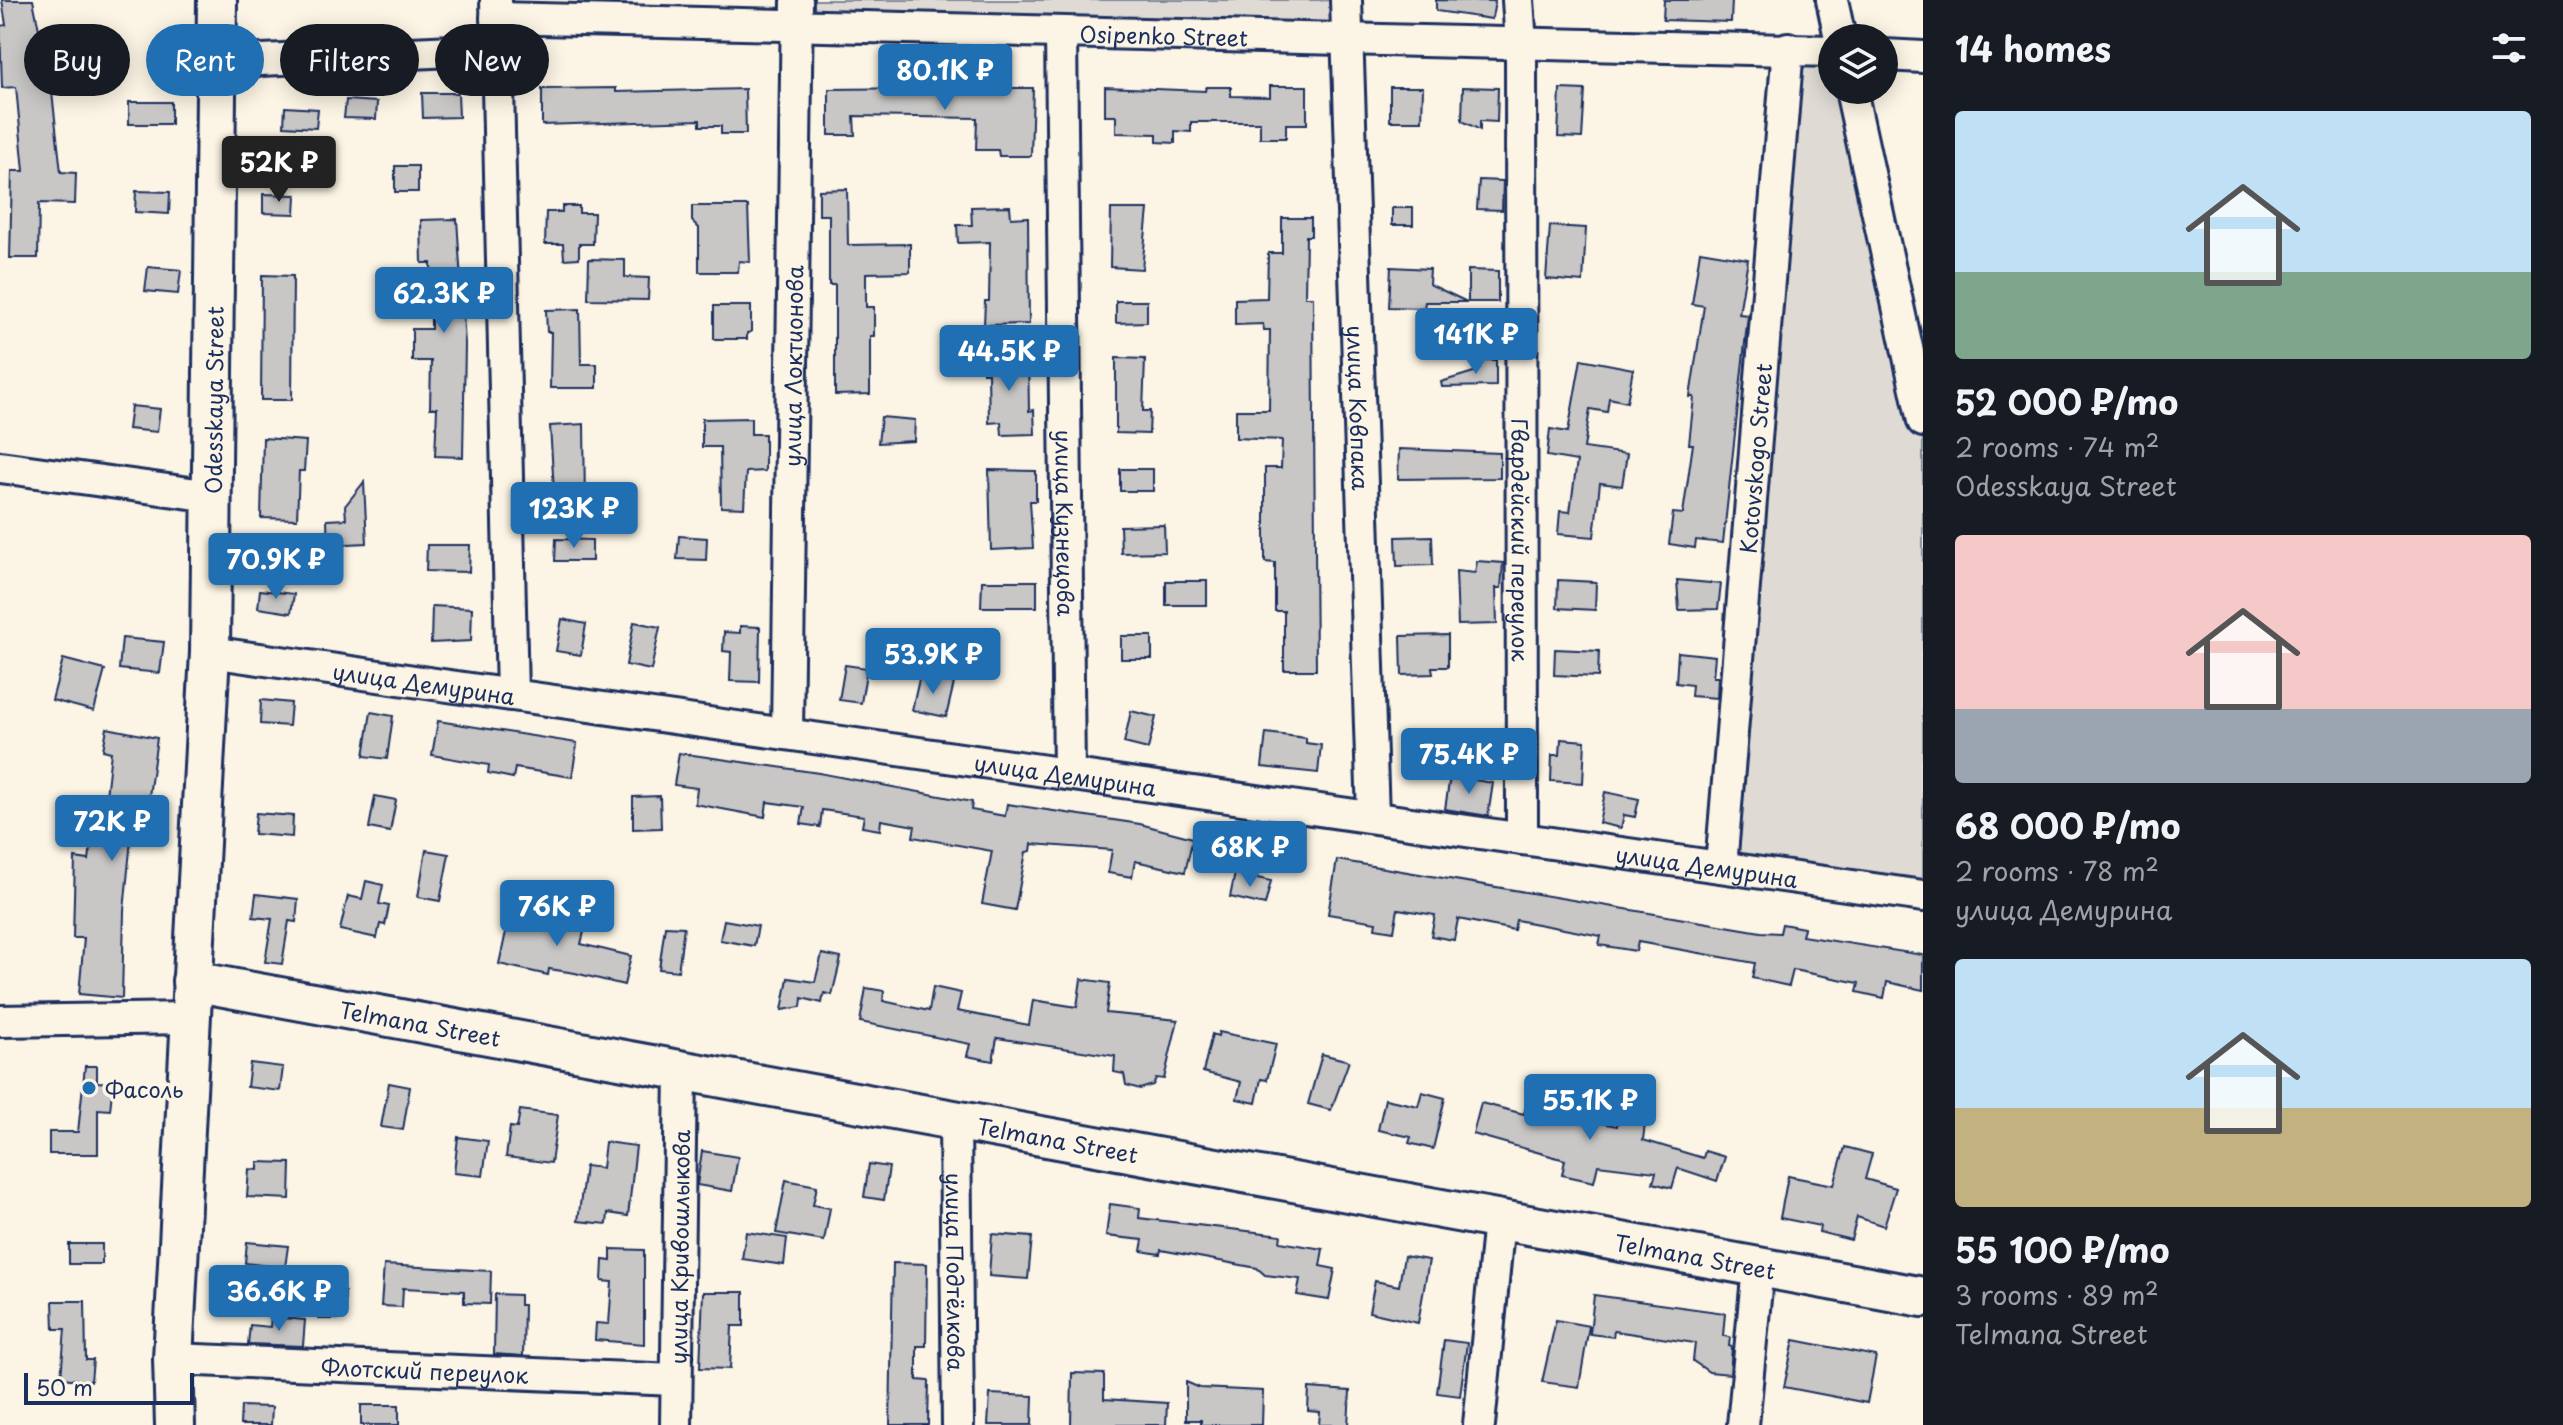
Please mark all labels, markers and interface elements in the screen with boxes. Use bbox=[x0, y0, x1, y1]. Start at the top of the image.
street label: Osipenko Street bbox=[1079, 16, 1248, 53]
text: 14 homes bbox=[1955, 22, 2111, 74]
chip: Buy bbox=[24, 24, 130, 96]
chip: Rent bbox=[146, 24, 264, 96]
chip: Filters bbox=[280, 24, 419, 96]
chip: New bbox=[435, 24, 549, 96]
map controls bbox=[1818, 24, 1898, 104]
button: layers bbox=[1818, 24, 1898, 104]
icon: filters bbox=[2487, 26, 2531, 70]
pin: 80.1K ₽ bbox=[871, 44, 1019, 112]
text: 80.1K ₽ bbox=[896, 50, 994, 89]
pin: 52K ₽ bbox=[223, 136, 335, 204]
text: 52K ₽ bbox=[240, 142, 318, 181]
icon: home bbox=[2171, 163, 2315, 307]
street label: улица Локтионова bbox=[774, 265, 810, 467]
pin: 62.3K ₽ bbox=[370, 267, 518, 335]
text: 62.3K ₽ bbox=[393, 273, 495, 312]
street label: Odesskaya Street bbox=[195, 306, 230, 494]
pin: 141K ₽ bbox=[1411, 308, 1541, 376]
text: 141K ₽ bbox=[1433, 314, 1519, 353]
pin: 44.5K ₽ bbox=[935, 325, 1083, 393]
street label: улица Ковпака bbox=[1340, 325, 1379, 491]
text: 44.5K ₽ bbox=[958, 331, 1060, 370]
street label: Kotovskogo Street bbox=[1730, 362, 1779, 555]
text: 52 000 ₽/mo bbox=[1955, 375, 2178, 427]
street label: Гвардейский переулок bbox=[1505, 418, 1538, 663]
text: 2 rooms · 74 m² bbox=[1955, 427, 2159, 466]
street label: улица Кузнецова bbox=[1049, 429, 1084, 617]
text: Odesskaya Street bbox=[1955, 466, 2177, 505]
pin: 123K ₽ bbox=[509, 482, 639, 550]
text: 123K ₽ bbox=[529, 488, 619, 527]
pin: 70.9K ₽ bbox=[202, 533, 350, 601]
text: 70.9K ₽ bbox=[226, 539, 326, 578]
icon: home bbox=[2171, 587, 2315, 731]
pin: 53.9K ₽ bbox=[859, 628, 1007, 696]
text: 53.9K ₽ bbox=[883, 634, 983, 673]
street label: улица Демурина bbox=[330, 653, 517, 712]
pin: 75.4K ₽ bbox=[1395, 728, 1543, 796]
text: 75.4K ₽ bbox=[1419, 734, 1519, 773]
street label: улица Демурина bbox=[972, 745, 1159, 803]
pin: 72K ₽ bbox=[56, 795, 168, 863]
text: 68 000 ₽/mo bbox=[1955, 799, 2180, 851]
text: 72K ₽ bbox=[73, 801, 151, 840]
pin: 68K ₽ bbox=[1194, 821, 1306, 889]
text: 68K ₽ bbox=[1211, 827, 1289, 866]
street label: улица Демурина bbox=[1614, 836, 1800, 895]
text: 2 rooms · 78 m² bbox=[1955, 851, 2159, 890]
pin: 76K ₽ bbox=[501, 880, 613, 948]
text: 76K ₽ bbox=[518, 886, 596, 925]
text: улица Демурина bbox=[1955, 890, 2172, 929]
street label: Telmana Street bbox=[337, 992, 503, 1054]
icon: home bbox=[2171, 1011, 2315, 1155]
place label: Фасоль bbox=[105, 1072, 183, 1105]
pin: 55.1K ₽ bbox=[1516, 1074, 1664, 1142]
marker: Фасоль bbox=[80, 1079, 98, 1097]
text: 55.1K ₽ bbox=[1542, 1080, 1638, 1119]
street label: Telmana Street bbox=[975, 1108, 1141, 1170]
street label: улица Кривошлыкова bbox=[660, 1129, 697, 1365]
street label: улица Подтёлкова bbox=[939, 1172, 974, 1372]
text: 55 100 ₽/mo bbox=[1955, 1223, 2170, 1275]
street label: Telmana Street bbox=[1612, 1225, 1778, 1286]
pin: 36.6K ₽ bbox=[205, 1265, 353, 1333]
text: 36.6K ₽ bbox=[227, 1271, 331, 1310]
text: 3 rooms · 89 m² bbox=[1955, 1275, 2159, 1314]
text: Telmana Street bbox=[1955, 1314, 2148, 1353]
street label: Флотский переулок bbox=[320, 1349, 530, 1390]
scale bar bbox=[24, 1369, 194, 1405]
text: 50 m bbox=[36, 1370, 93, 1403]

